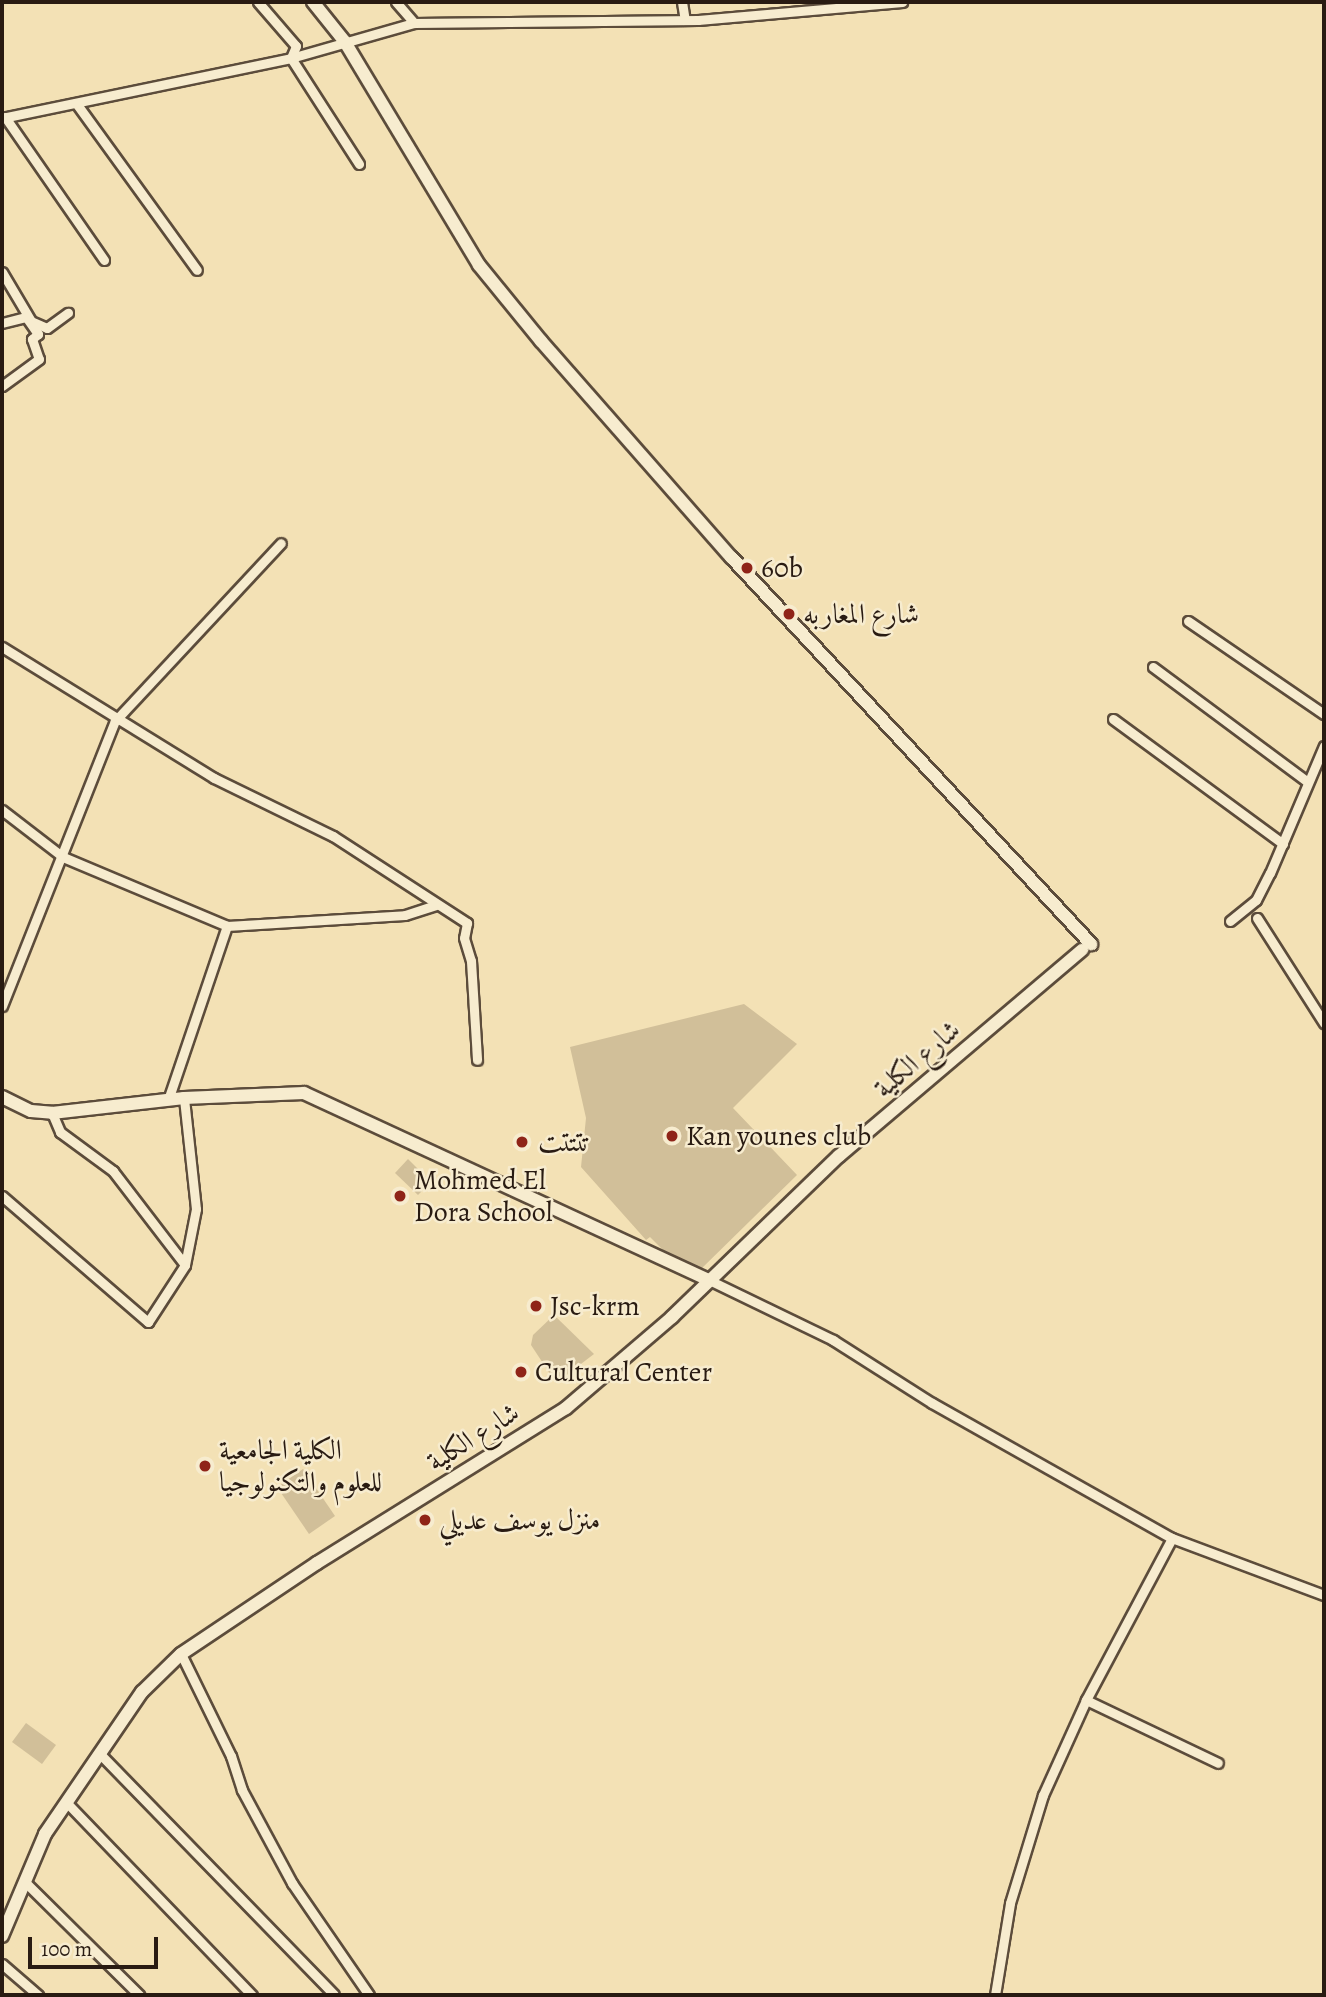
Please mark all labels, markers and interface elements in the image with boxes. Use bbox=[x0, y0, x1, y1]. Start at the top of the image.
place label: 60b bbox=[761, 551, 803, 585]
marker: 60b bbox=[739, 560, 755, 576]
place label: شارع المغاربه bbox=[803, 597, 919, 631]
marker: شارع المغاربه bbox=[781, 606, 797, 622]
street label: شارع الكلية bbox=[867, 1013, 967, 1105]
place label: Kan younes club bbox=[686, 1119, 871, 1153]
place label: تتتتت bbox=[538, 1125, 590, 1159]
marker: Kan younes club bbox=[664, 1128, 680, 1144]
marker: تتتتت bbox=[512, 1132, 532, 1152]
place label: Mohmed El Dora School bbox=[414, 1163, 552, 1229]
marker: Mohmed El Dora School bbox=[392, 1188, 408, 1204]
place label: Jsc-krm bbox=[550, 1289, 640, 1323]
marker: Jsc-krm bbox=[528, 1298, 544, 1314]
place label: Cultural Center bbox=[535, 1355, 712, 1389]
marker: Cultural Center bbox=[513, 1364, 529, 1380]
street label: شارع الكلية bbox=[421, 1396, 525, 1478]
place label: الكلية الجامعية للعلوم والتكنولوجيا bbox=[219, 1433, 382, 1499]
marker: الكلية الجامعية للعلوم والتكنولوجيا bbox=[197, 1458, 213, 1474]
place label: منزل يوسف عديلي bbox=[439, 1503, 600, 1537]
marker: منزل يوسف عديلي bbox=[417, 1512, 433, 1528]
scale bar bbox=[32, 1924, 161, 1968]
text: 100 m bbox=[41, 1935, 92, 1963]

